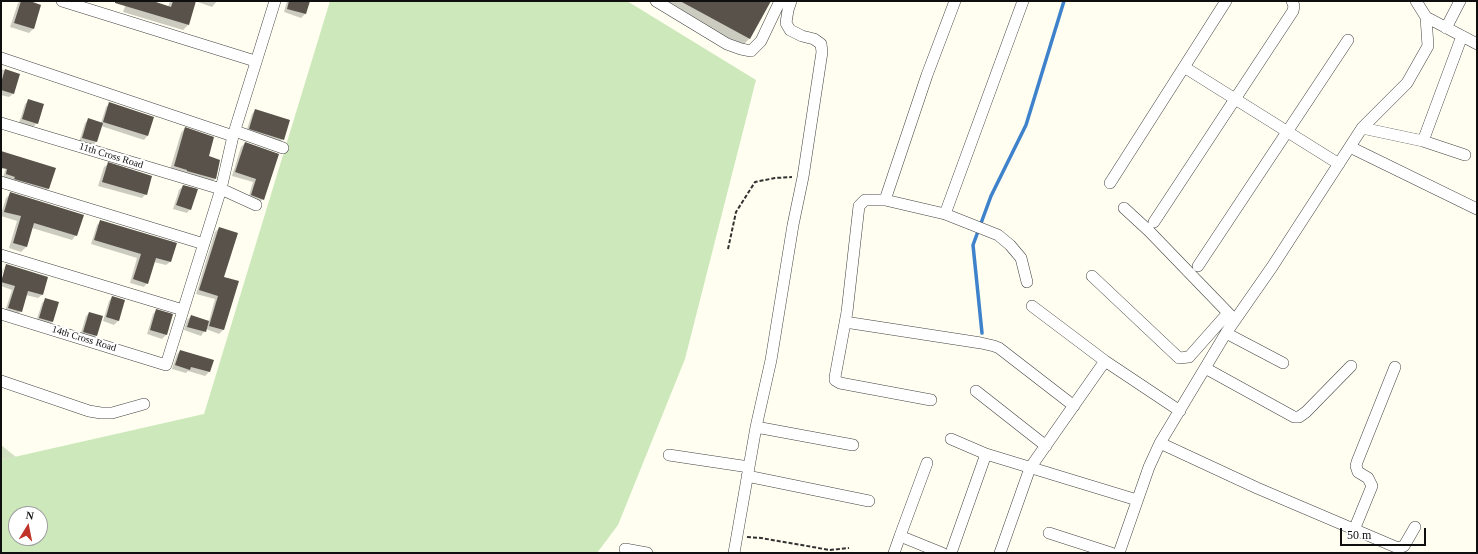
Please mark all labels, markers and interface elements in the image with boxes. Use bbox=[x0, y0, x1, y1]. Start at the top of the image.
street label: 11th Cross Road bbox=[78, 141, 144, 171]
street label: 14th Cross Road bbox=[50, 324, 118, 354]
north arrow bbox=[8, 506, 48, 546]
text: N bbox=[25, 509, 35, 522]
scale bar bbox=[1342, 520, 1428, 546]
text: 50 m bbox=[1347, 528, 1371, 542]

